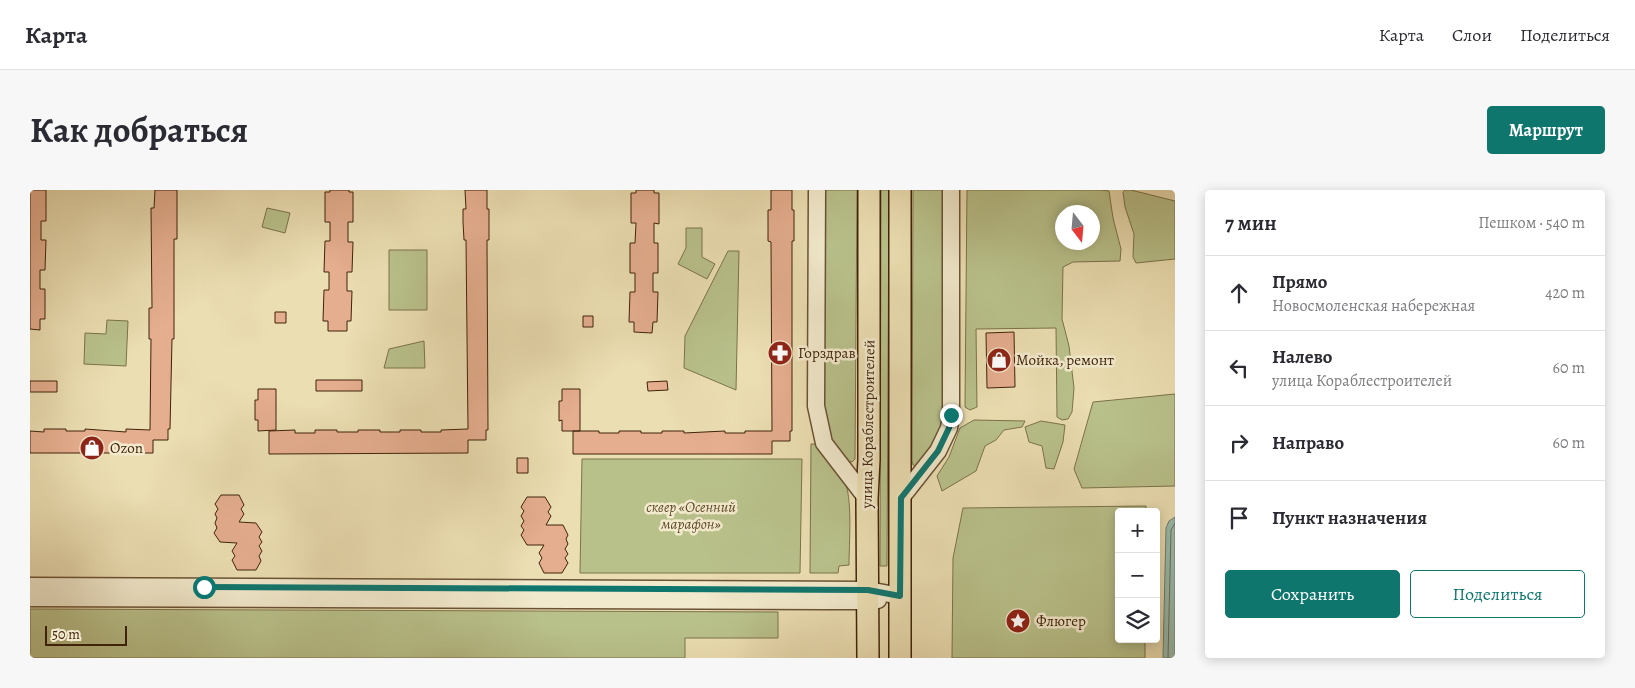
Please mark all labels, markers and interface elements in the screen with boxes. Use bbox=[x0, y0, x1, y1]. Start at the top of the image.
text: Карта bbox=[25, 19, 87, 51]
text: Карта bbox=[1379, 23, 1424, 47]
text: Слои bbox=[1452, 23, 1492, 47]
text: Поделиться bbox=[1520, 23, 1610, 47]
text: Как добраться bbox=[30, 106, 248, 154]
button: Маршрут bbox=[1487, 106, 1605, 154]
north arrow bbox=[1055, 205, 1100, 250]
text: 7 мин bbox=[1225, 209, 1277, 237]
text: Пешком · 540 m bbox=[1478, 212, 1585, 234]
text: Прямо bbox=[1272, 269, 1327, 295]
icon: ahead bbox=[1225, 279, 1253, 307]
text: 420 m bbox=[1545, 282, 1585, 304]
text: Новосмоленская набережная bbox=[1272, 295, 1475, 317]
street label: улица Кораблестроителей bbox=[857, 339, 879, 510]
pharmacy icon: Горздрав bbox=[767, 340, 793, 366]
place label: Горздрав bbox=[798, 343, 856, 363]
text: Налево bbox=[1272, 344, 1332, 370]
shop icon: Мойка, ремонт bbox=[986, 347, 1012, 373]
place label: Мойка, ремонт bbox=[1016, 350, 1114, 370]
icon: left bbox=[1225, 354, 1253, 382]
text: 60 m bbox=[1553, 357, 1585, 379]
text: улица Кораблестроителей bbox=[1272, 370, 1452, 392]
route end bbox=[940, 404, 963, 427]
icon: right bbox=[1225, 429, 1253, 457]
text: Направо bbox=[1272, 430, 1344, 456]
text: 60 m bbox=[1553, 432, 1585, 454]
shop icon: Ozon bbox=[79, 435, 105, 461]
place label: Ozon bbox=[110, 438, 143, 458]
park label: сквер «Осенний марафон» bbox=[646, 497, 736, 534]
icon: arrive bbox=[1225, 504, 1253, 532]
text: Пункт назначения bbox=[1272, 505, 1427, 531]
map controls bbox=[1115, 508, 1160, 643]
button: + bbox=[1115, 508, 1160, 553]
button: − bbox=[1115, 553, 1160, 598]
button: Сохранить bbox=[1225, 570, 1400, 618]
button: Поделиться bbox=[1410, 570, 1585, 618]
route start bbox=[193, 576, 216, 599]
button: layers bbox=[1115, 598, 1160, 643]
place icon: Флюгер bbox=[1005, 608, 1031, 634]
place label: Флюгер bbox=[1036, 611, 1086, 631]
scale bar bbox=[45, 623, 128, 646]
text: 50 m bbox=[52, 625, 80, 644]

